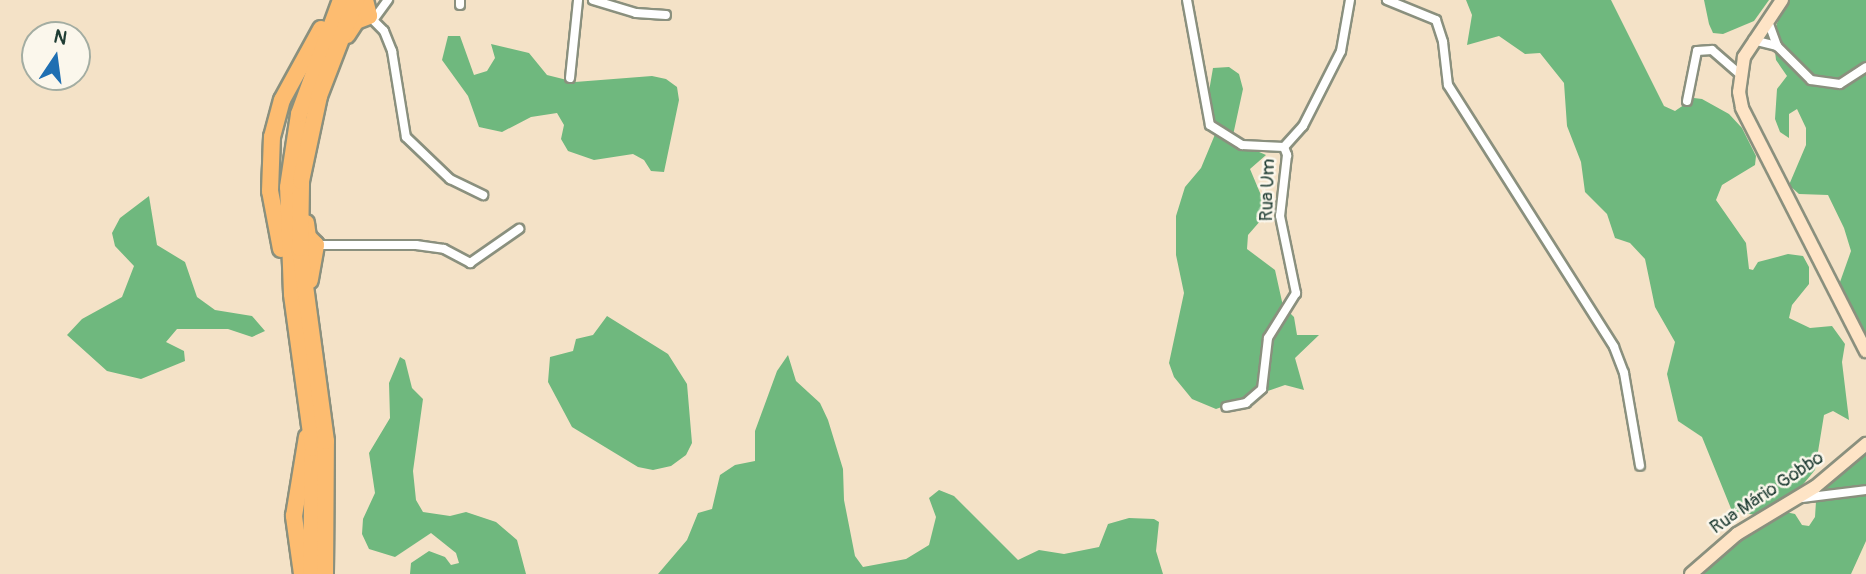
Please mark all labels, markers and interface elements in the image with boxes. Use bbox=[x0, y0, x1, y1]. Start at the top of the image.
north arrow bbox=[21, 21, 91, 91]
text: N bbox=[51, 24, 69, 51]
street label: Rua Um bbox=[1256, 158, 1280, 222]
street label: Rua Mário Gobbo bbox=[1706, 447, 1828, 539]

